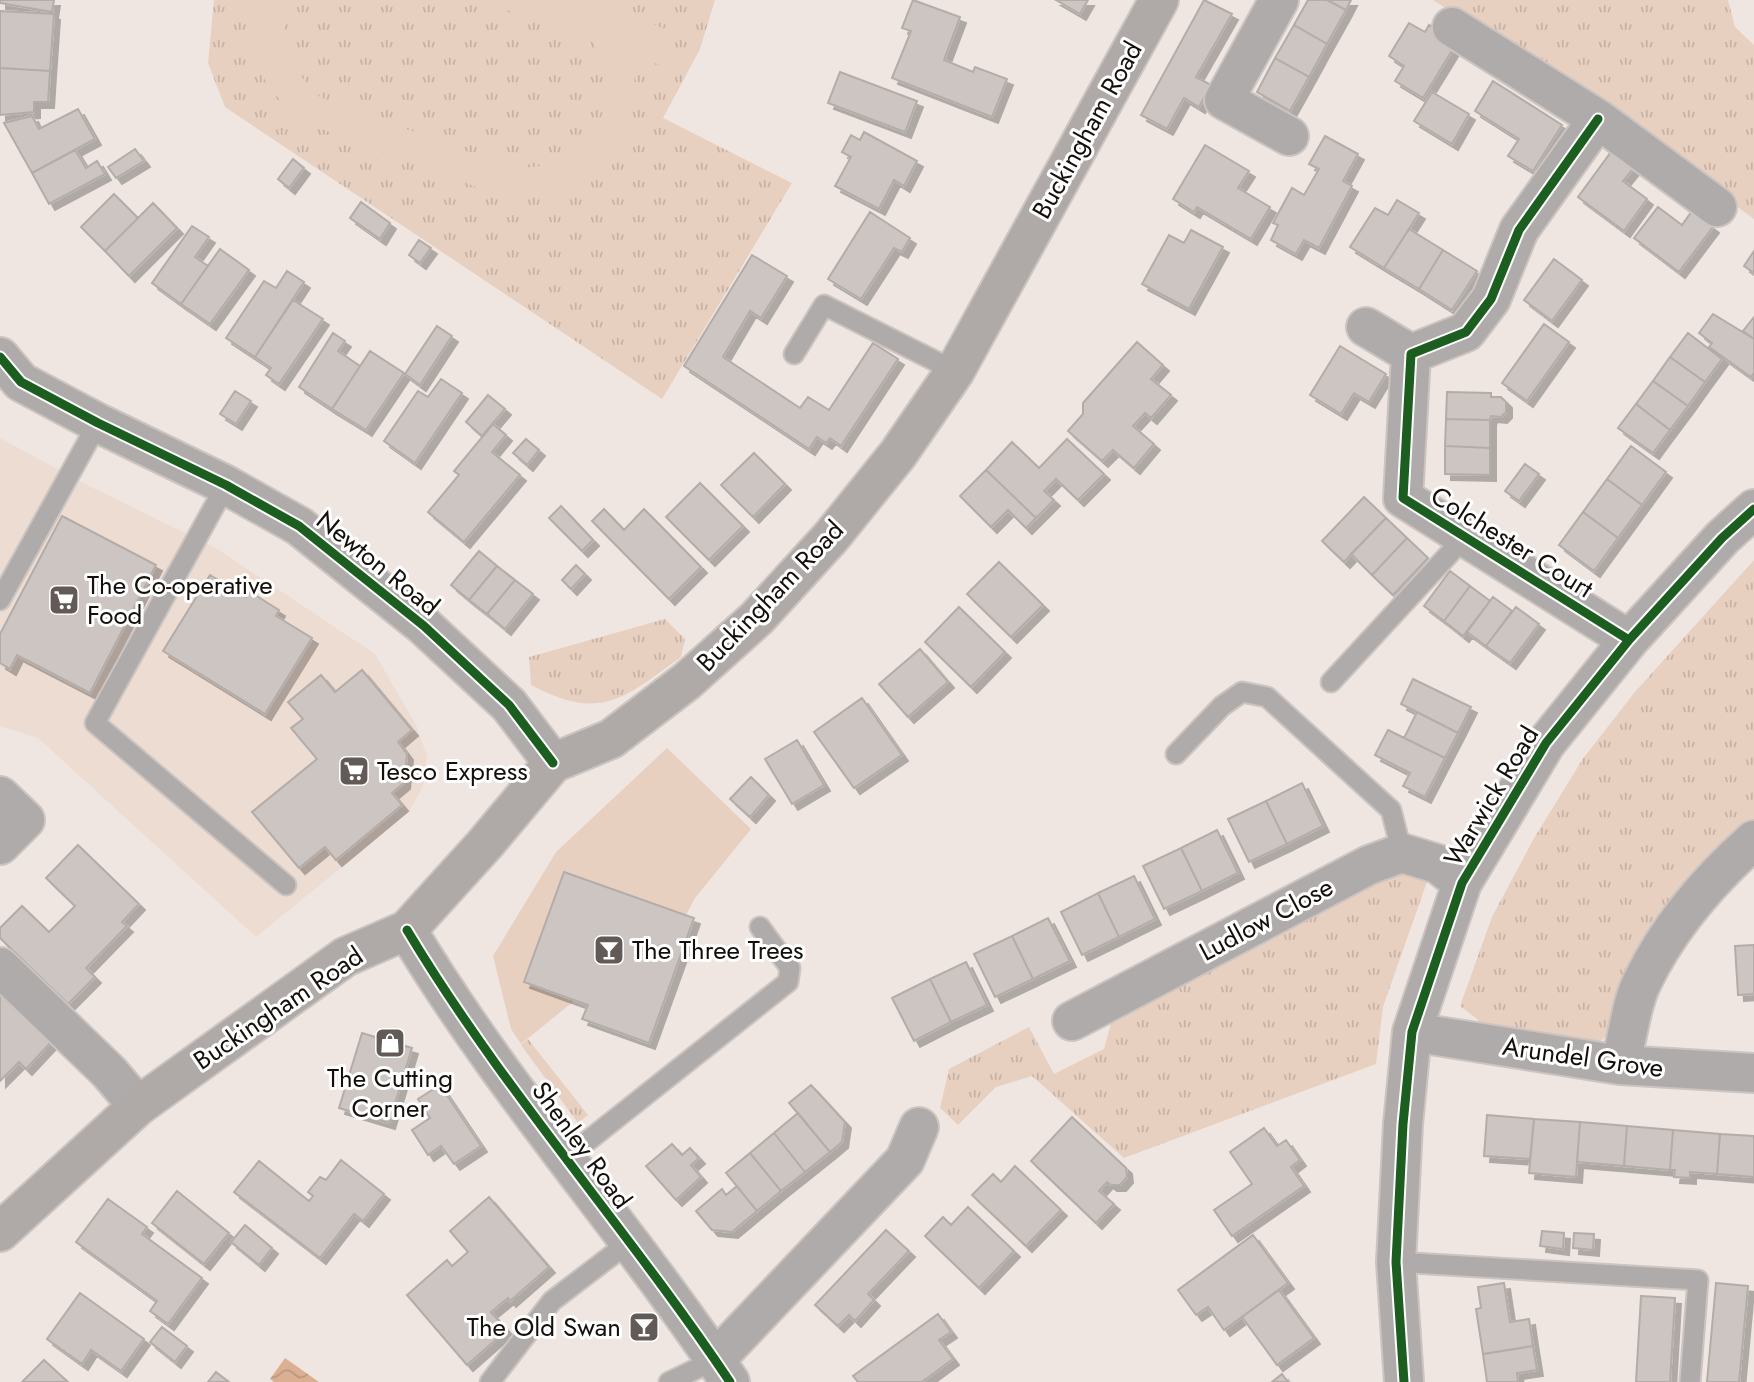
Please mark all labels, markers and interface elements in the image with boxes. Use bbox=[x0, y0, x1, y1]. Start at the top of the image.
street label: Buckingham Road bbox=[1022, 34, 1152, 226]
street label: Colchester Court bbox=[1423, 477, 1601, 608]
street label: Newton Road bbox=[308, 501, 448, 625]
street label: Buckingham Road bbox=[688, 512, 852, 680]
place label: The Co-operative Food bbox=[87, 566, 273, 634]
supermarket icon: The Co-operative Food bbox=[47, 583, 81, 617]
street label: Warwick Road bbox=[1434, 719, 1548, 873]
place label: Tesco Express bbox=[377, 752, 528, 790]
supermarket icon: Tesco Express bbox=[337, 754, 371, 788]
street label: Ludlow Close bbox=[1192, 868, 1340, 970]
place label: The Three Trees bbox=[632, 931, 804, 969]
bar icon: The Three Trees bbox=[592, 933, 626, 967]
street label: Buckingham Road bbox=[185, 937, 371, 1079]
shop icon: The Cutting Corner bbox=[373, 1026, 407, 1060]
street label: Arundel Grove bbox=[1500, 1027, 1666, 1087]
place label: The Cutting Corner bbox=[327, 1059, 453, 1127]
street label: Shenley Road bbox=[523, 1073, 641, 1217]
place label: The Old Swan bbox=[467, 1308, 621, 1346]
bar icon: The Old Swan bbox=[627, 1310, 661, 1344]

